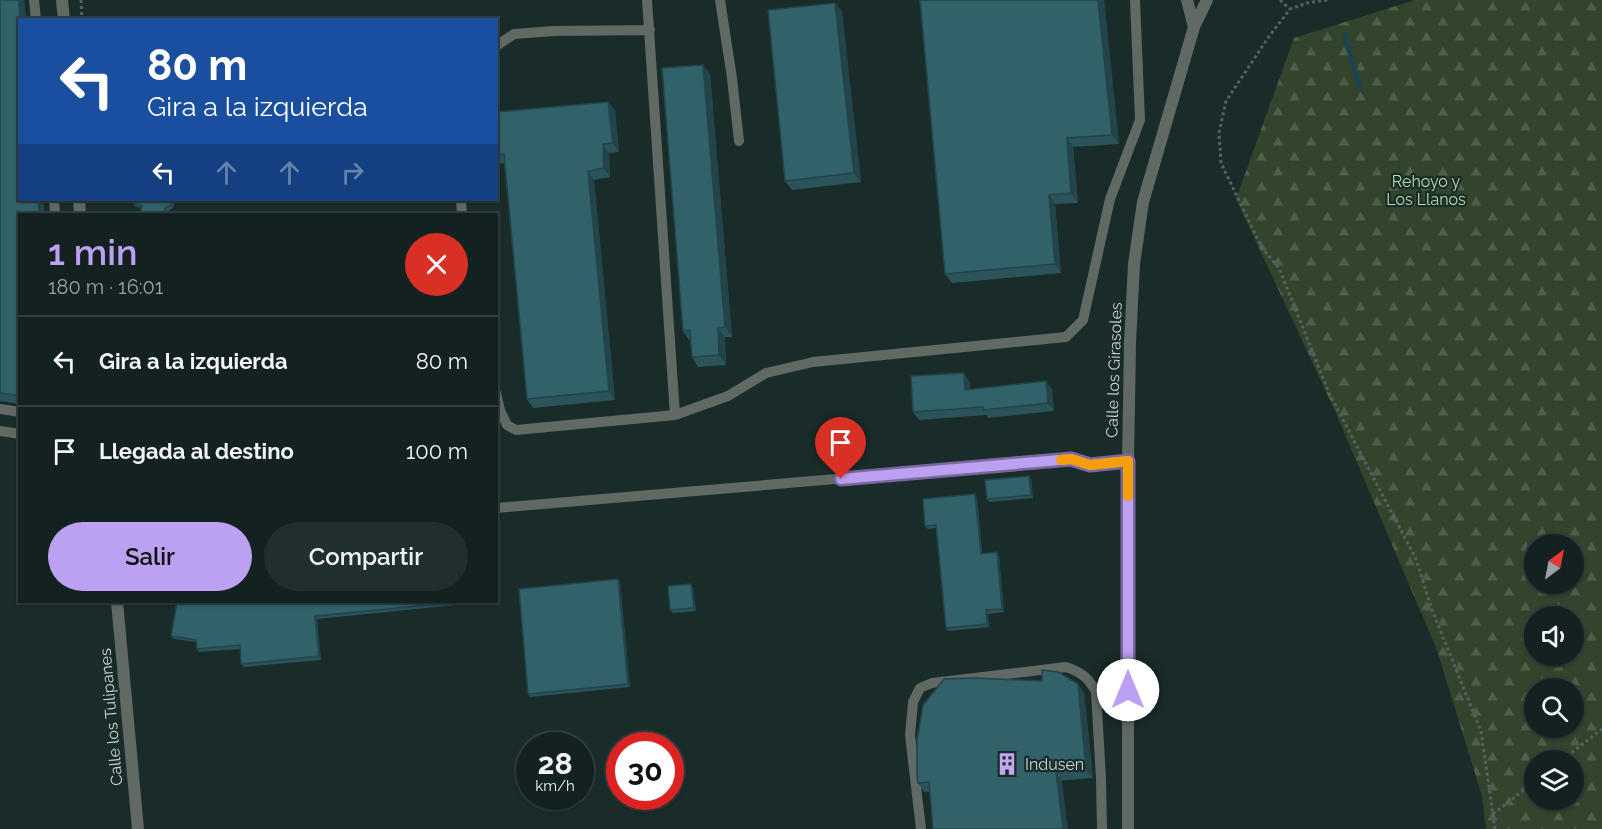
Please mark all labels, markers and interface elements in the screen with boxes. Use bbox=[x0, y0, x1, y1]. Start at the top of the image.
text: 80 m bbox=[147, 41, 247, 90]
icon: left bbox=[48, 42, 126, 120]
text: Gira a la izquierda bbox=[147, 91, 368, 122]
icon: left bbox=[147, 156, 180, 189]
icon: ahead bbox=[210, 156, 243, 189]
icon: ahead bbox=[273, 156, 306, 189]
icon: right bbox=[336, 156, 369, 189]
park label: Rehoyo y Los Llanos bbox=[1386, 172, 1466, 209]
text: 1 min bbox=[48, 231, 137, 273]
button: close bbox=[405, 233, 468, 296]
text: 180 m · 16:01 bbox=[48, 275, 163, 299]
street label: Calle los Girasoles bbox=[1102, 302, 1126, 438]
icon: left bbox=[48, 345, 81, 378]
text: Gira a la izquierda bbox=[99, 348, 288, 374]
text: 80 m bbox=[416, 348, 468, 374]
pin bbox=[815, 417, 866, 479]
icon: arrive bbox=[824, 426, 857, 459]
icon: arrive bbox=[48, 435, 81, 468]
text: Llegada al destino bbox=[99, 438, 294, 464]
text: 100 m bbox=[406, 438, 468, 464]
button: Salir bbox=[48, 522, 252, 591]
button: Compartir bbox=[264, 522, 468, 591]
north arrow bbox=[1524, 534, 1584, 594]
map controls bbox=[1524, 534, 1584, 810]
button: sound bbox=[1524, 606, 1584, 666]
street label: Calle los Tulipanes bbox=[96, 647, 126, 787]
position arrow bbox=[1096, 658, 1160, 722]
button: search bbox=[1524, 678, 1584, 738]
speed limit sign: 30 bbox=[606, 732, 684, 810]
text: 28 bbox=[537, 746, 573, 781]
button: layers bbox=[1524, 750, 1584, 810]
building icon: Indusen bbox=[994, 751, 1020, 777]
place label: Indusen bbox=[1025, 755, 1084, 774]
text: km/h bbox=[535, 777, 575, 795]

